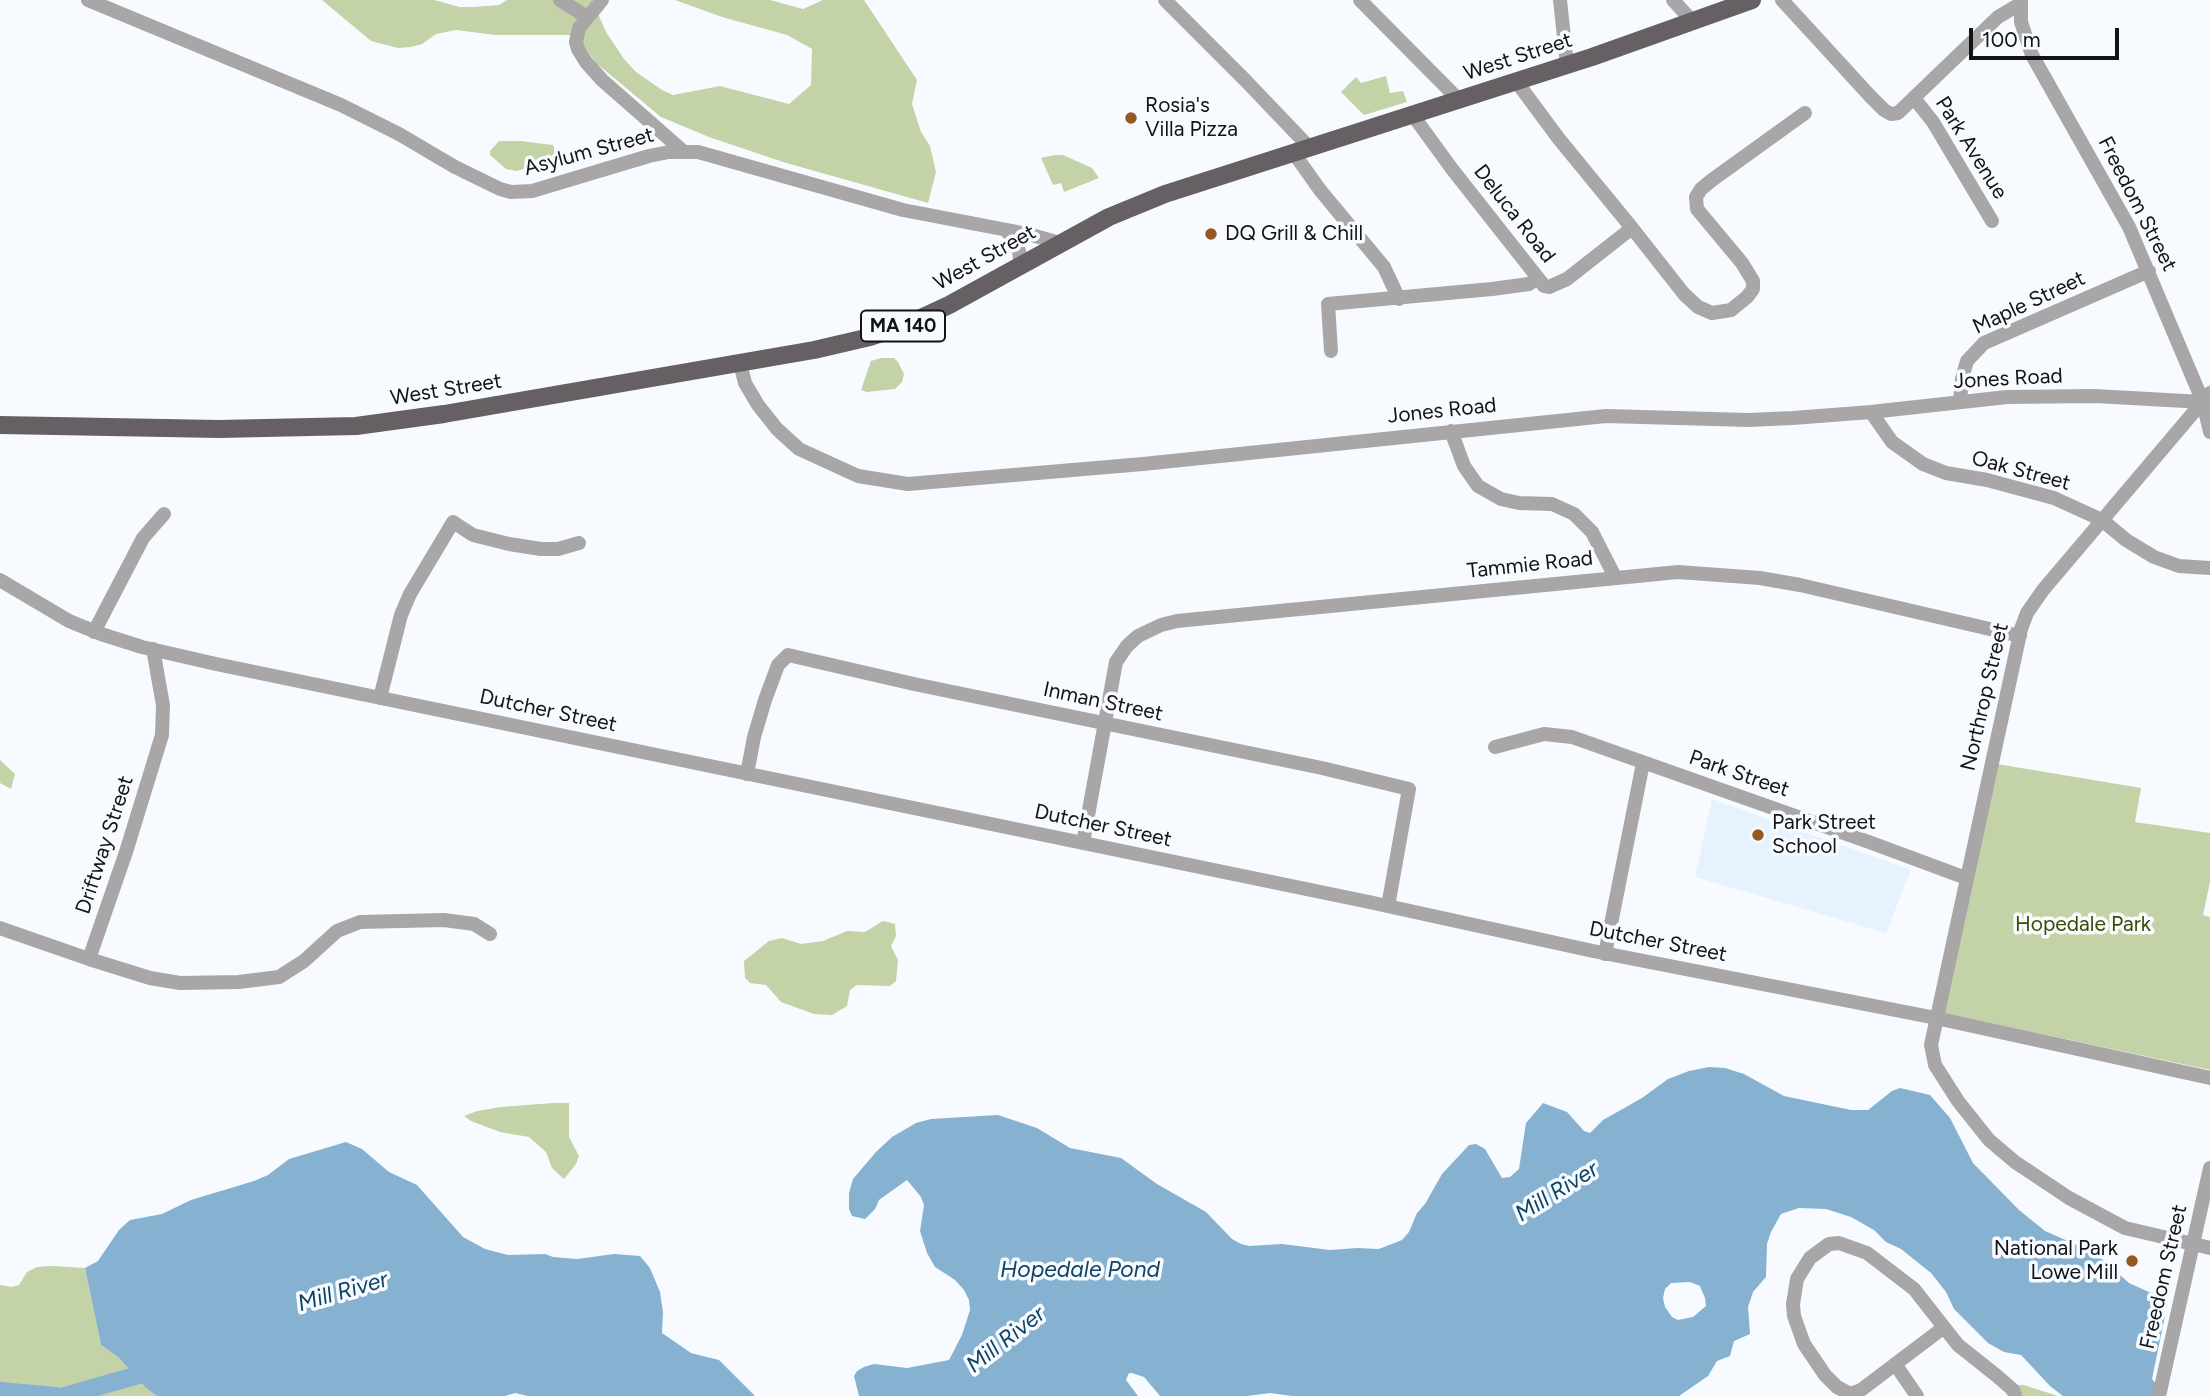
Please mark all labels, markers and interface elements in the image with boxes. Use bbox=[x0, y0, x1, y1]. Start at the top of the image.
scale bar bbox=[1972, 14, 2122, 58]
text: 100 m bbox=[1982, 27, 2041, 52]
street label: West Street bbox=[1461, 28, 1575, 86]
street label: Park Avenue bbox=[1930, 92, 2012, 204]
place label: Rosia's Villa Pizza bbox=[1145, 93, 1238, 143]
marker: Rosia's Villa Pizza bbox=[1123, 110, 1139, 126]
street label: Asylum Street bbox=[521, 123, 657, 181]
street label: Freedom Street bbox=[2092, 133, 2182, 275]
street label: Deluca Road bbox=[1468, 160, 1560, 268]
street label: West Street bbox=[930, 220, 1040, 296]
place label: DQ Grill & Chill bbox=[1225, 221, 1363, 247]
marker: DQ Grill & Chill bbox=[1203, 226, 1219, 242]
street label: Maple Street bbox=[1969, 266, 2089, 340]
road number: MA 140 bbox=[861, 310, 945, 342]
street label: Jones Road bbox=[1953, 364, 2063, 394]
street label: West Street bbox=[388, 369, 504, 411]
street label: Jones Road bbox=[1386, 393, 1498, 429]
street label: Oak Street bbox=[1969, 446, 2073, 496]
street label: Tammie Road bbox=[1466, 546, 1594, 584]
street label: Northrop Street bbox=[1956, 621, 2014, 773]
street label: Inman Street bbox=[1041, 677, 1165, 727]
street label: Dutcher Street bbox=[477, 684, 619, 738]
street label: Park Street bbox=[1686, 745, 1792, 803]
street label: Driftway Street bbox=[71, 773, 139, 917]
street label: Dutcher Street bbox=[1032, 799, 1174, 853]
place label: Park Street School bbox=[1772, 810, 1876, 860]
marker: Park Street School bbox=[1750, 827, 1766, 843]
park label: Hopedale Park bbox=[2015, 912, 2151, 938]
street label: Dutcher Street bbox=[1587, 916, 1729, 968]
water label: Mill River bbox=[1510, 1156, 1604, 1228]
street label: Freedom Street bbox=[2135, 1202, 2193, 1352]
place label: National Park Lowe Mill bbox=[1994, 1236, 2118, 1286]
marker: National Park Lowe Mill bbox=[2124, 1253, 2140, 1269]
water label: Hopedale Pond bbox=[1000, 1256, 1160, 1284]
water label: Mill River bbox=[295, 1266, 391, 1318]
water label: Mill River bbox=[961, 1301, 1051, 1379]

